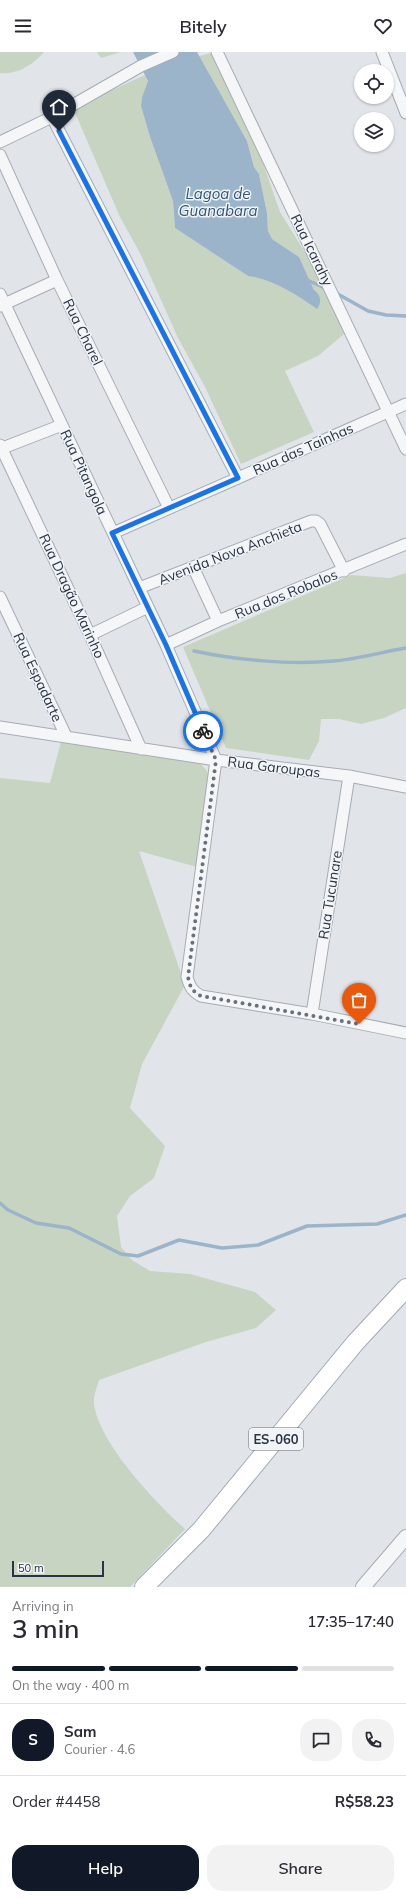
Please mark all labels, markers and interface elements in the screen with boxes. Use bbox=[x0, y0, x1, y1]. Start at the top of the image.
icon: menu bbox=[12, 15, 34, 37]
text: Bitely bbox=[179, 15, 227, 38]
icon: heart bbox=[372, 15, 394, 37]
map controls bbox=[354, 64, 394, 152]
button: locate bbox=[354, 64, 394, 104]
pin bbox=[42, 90, 76, 131]
icon: home bbox=[48, 96, 70, 118]
button: layers bbox=[354, 112, 394, 152]
water label: Lagoa de Guanabara bbox=[179, 184, 257, 220]
street label: Rua Icarahy bbox=[287, 211, 337, 289]
street label: Rua Charel bbox=[59, 296, 107, 368]
street label: Rua das Tainhas bbox=[250, 419, 356, 479]
street label: Rua Pitangola bbox=[56, 427, 112, 517]
street label: Avenida Nova Anchieta bbox=[156, 517, 304, 589]
street label: Rua Dragão Marinho bbox=[35, 531, 109, 661]
street label: Rua dos Robalos bbox=[232, 565, 340, 623]
street label: Rua Espadarte bbox=[9, 630, 67, 724]
courier bbox=[183, 711, 223, 751]
icon: bike bbox=[192, 720, 214, 742]
street label: Rua Garoupas bbox=[227, 752, 321, 782]
street label: Rua Tucunare bbox=[314, 849, 346, 941]
pin bbox=[342, 983, 376, 1024]
icon: bag bbox=[348, 989, 370, 1011]
road number: ES-060 bbox=[249, 1428, 303, 1450]
scale bar bbox=[12, 1559, 104, 1578]
text: 50 m bbox=[18, 1561, 44, 1575]
text: Arriving in bbox=[12, 1598, 74, 1614]
text: 3 min bbox=[12, 1612, 80, 1645]
text: 17:35–17:40 bbox=[307, 1612, 394, 1631]
text: On the way · 400 m bbox=[12, 1677, 129, 1693]
button: chat bbox=[300, 1719, 342, 1761]
button: phone bbox=[352, 1719, 394, 1761]
text: Sam bbox=[64, 1722, 96, 1741]
text: S bbox=[28, 1730, 38, 1749]
text: Courier · 4.6 bbox=[64, 1741, 135, 1757]
text: Order #4458 bbox=[12, 1792, 100, 1811]
text: R$58.23 bbox=[335, 1792, 394, 1811]
button: Help bbox=[12, 1845, 199, 1891]
button: Share bbox=[207, 1845, 394, 1891]

